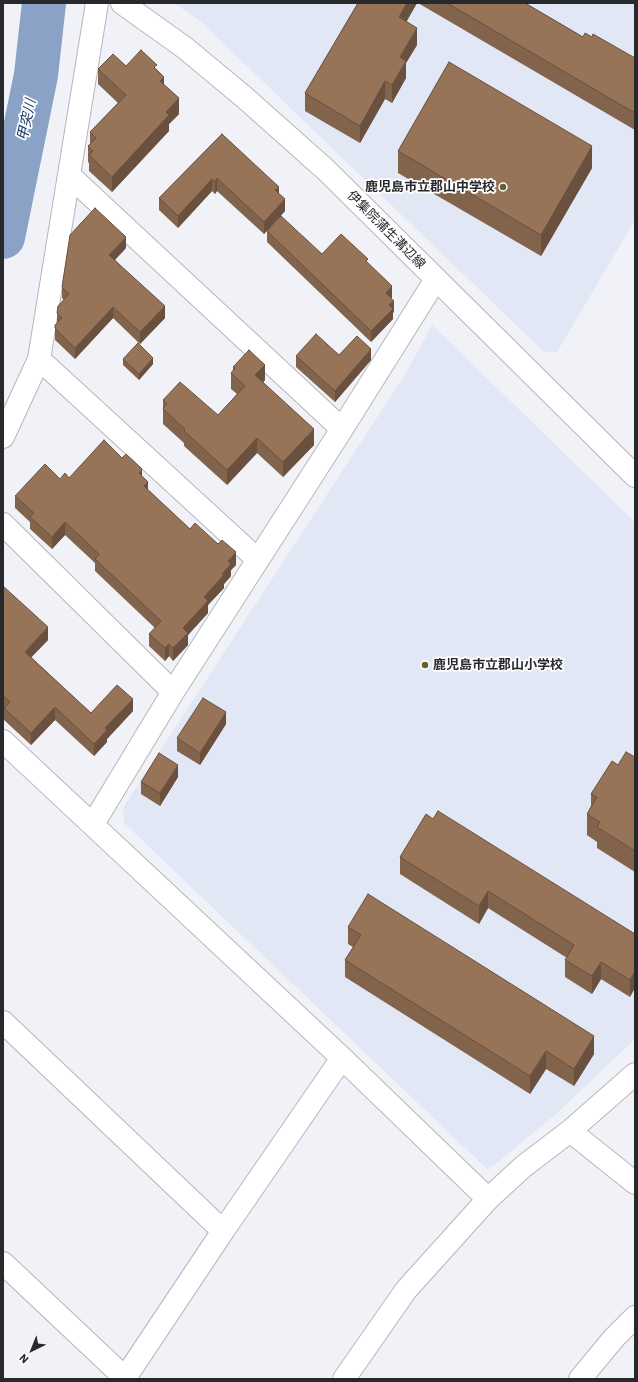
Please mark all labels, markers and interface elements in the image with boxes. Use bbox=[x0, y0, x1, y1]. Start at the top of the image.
water label: 甲突川 bbox=[14, 98, 40, 142]
place label: 鹿児島市立郡山中学校 bbox=[365, 179, 495, 195]
marker: 鹿児島市立郡山中学校 bbox=[498, 182, 508, 192]
street label: 伊集院蒲生溝辺線 bbox=[344, 188, 428, 272]
place label: 鹿児島市立郡山小学校 bbox=[433, 657, 563, 673]
marker: 鹿児島市立郡山小学校 bbox=[420, 660, 430, 670]
north arrow bbox=[12, 1330, 52, 1370]
text: N bbox=[16, 1351, 32, 1367]

